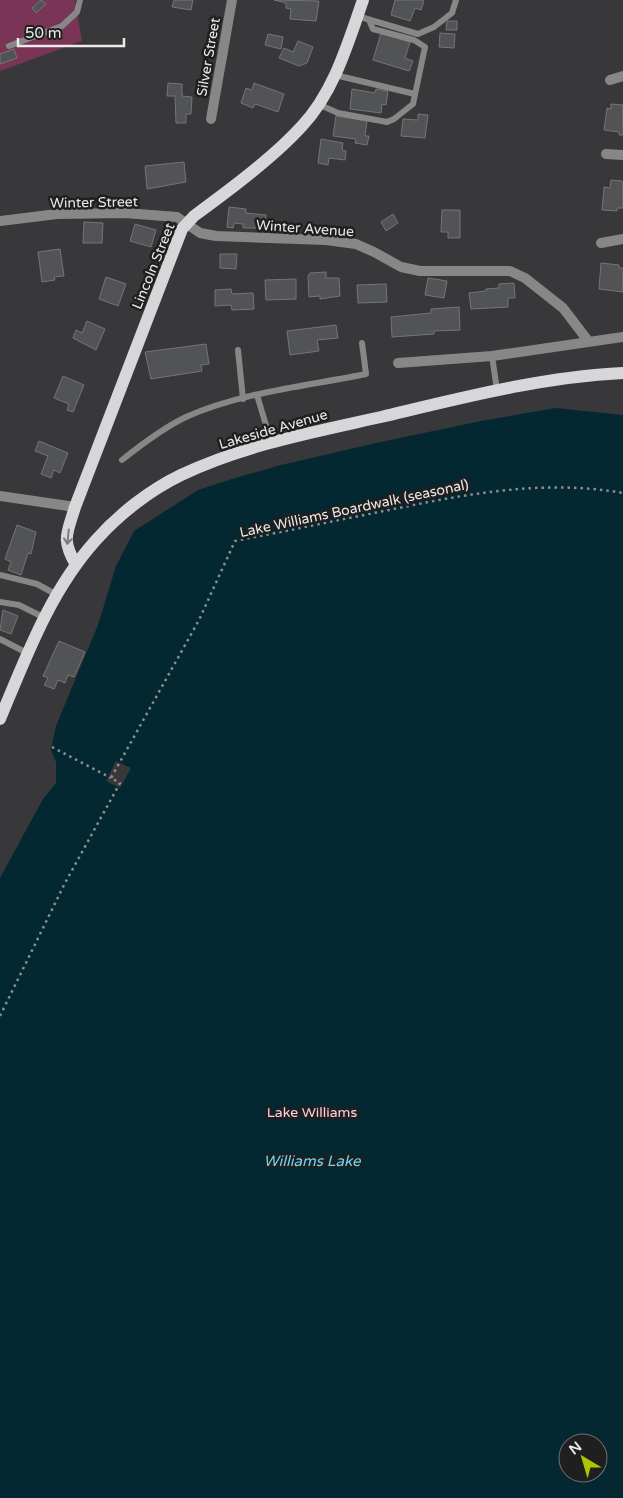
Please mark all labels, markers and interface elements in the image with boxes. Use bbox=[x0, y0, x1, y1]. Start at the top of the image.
scale bar bbox=[18, 15, 124, 47]
street label: Silver Street bbox=[193, 16, 224, 98]
text: 50 m bbox=[25, 24, 62, 42]
street label: Winter Street bbox=[50, 193, 139, 212]
street label: Winter Avenue bbox=[255, 217, 355, 240]
street label: Lincoln Street bbox=[128, 220, 179, 312]
street label: Lakeside Avenue bbox=[217, 406, 329, 453]
street label: Lake Williams Boardwalk (seasonal) bbox=[238, 476, 470, 541]
one-way arrow bbox=[63, 529, 72, 545]
park label: Lake Williams bbox=[267, 1104, 357, 1121]
water label: Williams Lake bbox=[264, 1152, 362, 1170]
north arrow bbox=[558, 1433, 608, 1483]
text: N bbox=[566, 1438, 585, 1458]

